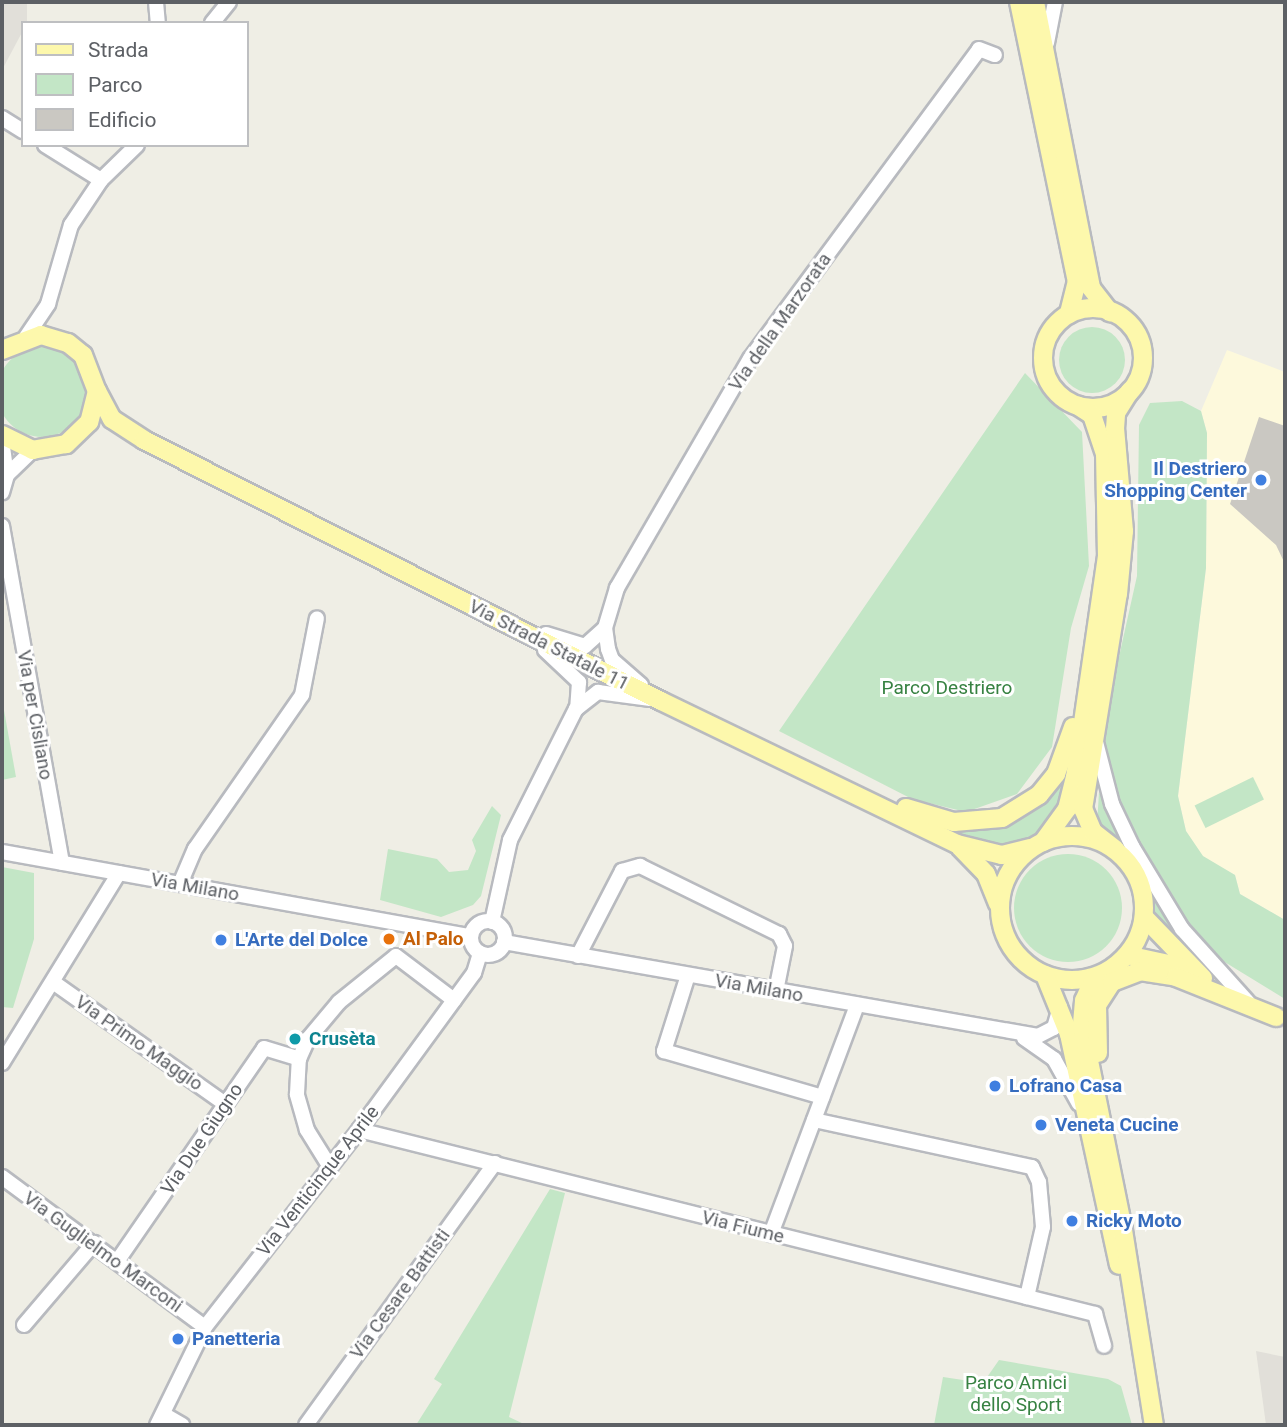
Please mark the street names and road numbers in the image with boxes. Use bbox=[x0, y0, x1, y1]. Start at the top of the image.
street label: Via della Marzorata bbox=[724, 249, 836, 395]
street label: Via Strada Statale 11 bbox=[465, 595, 633, 695]
street label: Via per Cisliano bbox=[12, 648, 58, 782]
street label: Via Milano bbox=[149, 868, 241, 906]
street label: Via Milano bbox=[713, 969, 805, 1007]
street label: Via Primo Maggio bbox=[71, 990, 207, 1096]
street label: Via Due Giugno bbox=[156, 1079, 248, 1199]
street label: Via Venticinque Aprile bbox=[252, 1101, 384, 1261]
street label: Via Guglielmo Marconi bbox=[19, 1187, 187, 1317]
street label: Via Fiume bbox=[699, 1206, 787, 1248]
street label: Via Cesare Battisti bbox=[345, 1224, 455, 1364]

